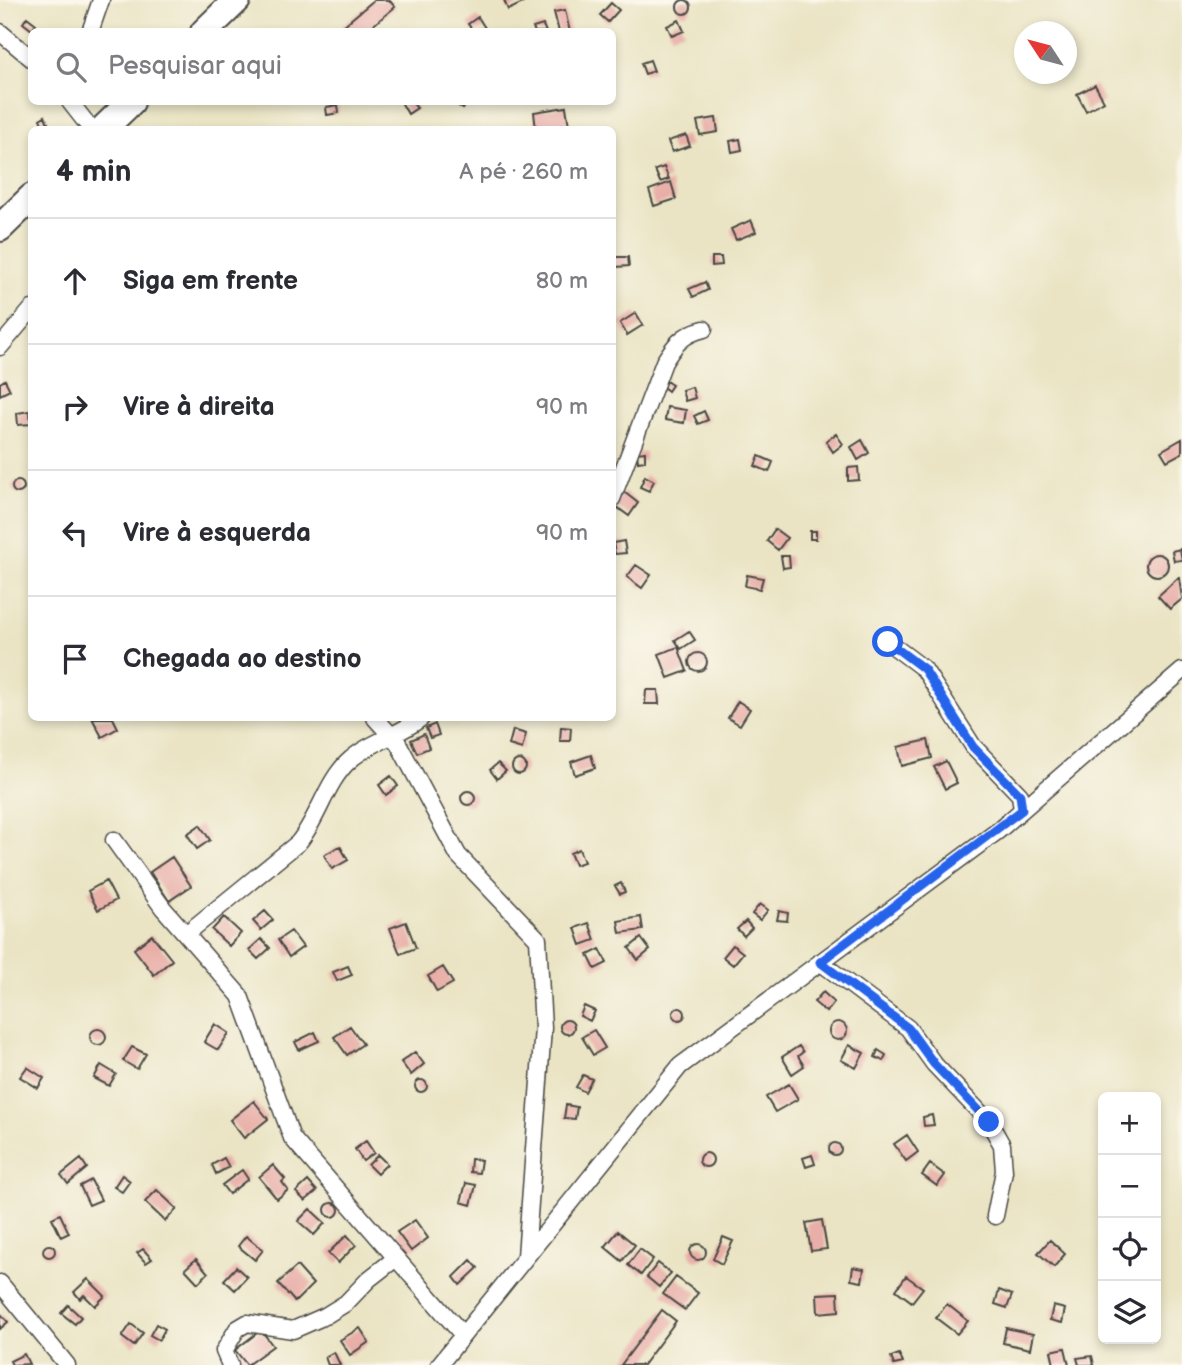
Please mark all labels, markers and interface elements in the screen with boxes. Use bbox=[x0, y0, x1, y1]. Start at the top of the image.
north arrow bbox=[1014, 21, 1077, 84]
search box bbox=[28, 28, 616, 105]
icon: search bbox=[52, 48, 90, 86]
text: Pesquisar aqui bbox=[108, 51, 282, 82]
text: 4 min bbox=[56, 154, 131, 190]
text: A pé · 260 m bbox=[459, 158, 588, 186]
icon: ahead bbox=[56, 262, 94, 300]
text: Siga em frente bbox=[123, 266, 298, 297]
text: 80 m bbox=[536, 267, 588, 295]
icon: right bbox=[56, 388, 94, 426]
text: Vire à direita bbox=[123, 392, 275, 423]
text: 90 m bbox=[536, 393, 588, 421]
icon: left bbox=[56, 514, 94, 552]
text: Vire à esquerda bbox=[123, 518, 311, 549]
text: 90 m bbox=[536, 519, 588, 547]
route start bbox=[872, 626, 903, 657]
icon: arrive bbox=[56, 640, 94, 678]
text: Chegada ao destino bbox=[123, 644, 361, 675]
map controls bbox=[1098, 1092, 1161, 1344]
button: + bbox=[1098, 1092, 1161, 1155]
route end bbox=[973, 1106, 1004, 1137]
button: − bbox=[1098, 1155, 1161, 1218]
button: locate bbox=[1098, 1218, 1161, 1281]
button: layers bbox=[1098, 1281, 1161, 1344]

